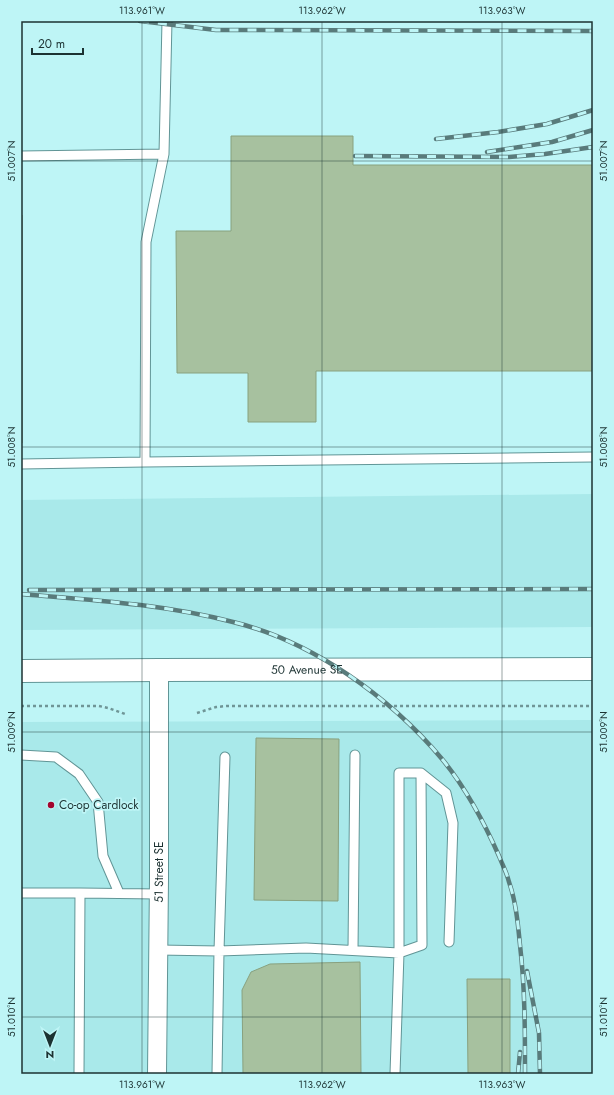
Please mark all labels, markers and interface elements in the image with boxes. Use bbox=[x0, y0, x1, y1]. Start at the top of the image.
text: 113.961°W bbox=[119, 3, 165, 18]
text: 113.962°W bbox=[298, 3, 346, 18]
text: 113.963°W bbox=[479, 3, 526, 18]
scale bar bbox=[32, 30, 83, 56]
text: 20 m bbox=[38, 35, 65, 53]
text: 51.007°N bbox=[4, 141, 19, 181]
text: 51.007°N bbox=[596, 141, 611, 181]
text: 51.008°N bbox=[4, 426, 19, 468]
text: 51.008°N bbox=[596, 426, 611, 468]
street label: 50 Avenue SE bbox=[271, 661, 343, 679]
text: 51.009°N bbox=[4, 711, 19, 753]
text: 51.009°N bbox=[596, 711, 611, 753]
place label: Co-op Cardlock bbox=[59, 796, 139, 814]
marker: Co-op Cardlock bbox=[46, 800, 56, 810]
street label: 51 Street SE bbox=[150, 841, 168, 903]
text: 51.010°N bbox=[4, 997, 19, 1037]
text: 51.010°N bbox=[596, 997, 611, 1037]
north arrow bbox=[30, 1025, 70, 1065]
text: N bbox=[46, 1047, 54, 1063]
text: 113.961°W bbox=[119, 1077, 165, 1092]
text: 113.962°W bbox=[298, 1077, 346, 1092]
text: 113.963°W bbox=[479, 1077, 526, 1092]

